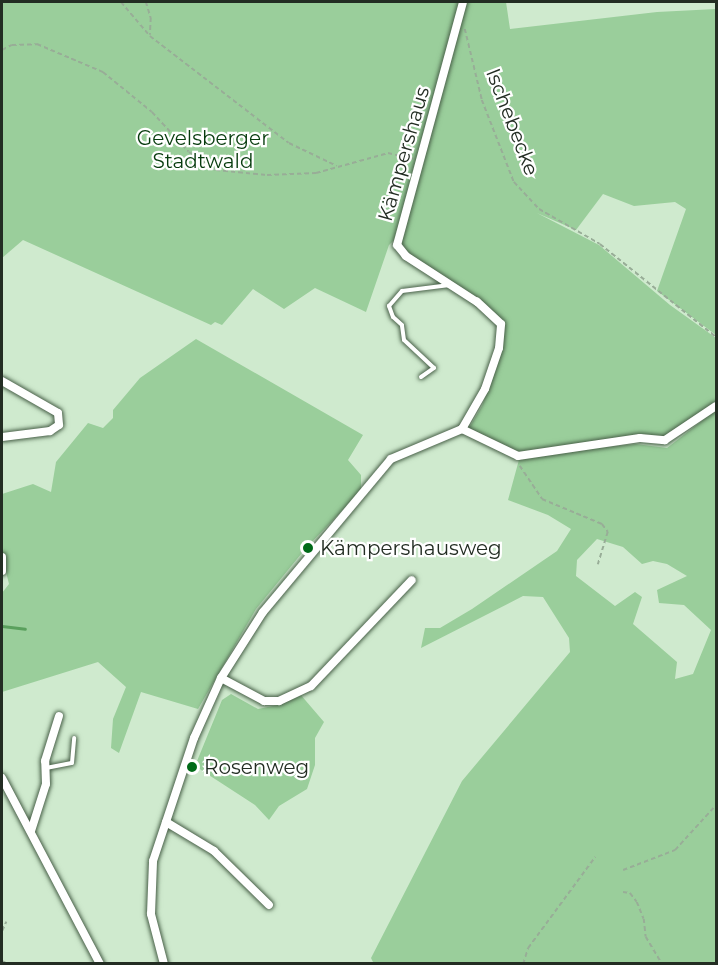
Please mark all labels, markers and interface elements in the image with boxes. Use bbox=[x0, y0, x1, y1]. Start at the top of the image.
street label: Ischebecke bbox=[481, 65, 543, 179]
street label: Kämpershaus bbox=[373, 84, 435, 224]
park label: Gevelsberger Stadtwald bbox=[137, 126, 269, 173]
place label: Kämpershausweg bbox=[320, 536, 502, 560]
marker: Kämpershausweg bbox=[301, 541, 315, 555]
place label: Rosenweg bbox=[204, 755, 309, 779]
marker: Rosenweg bbox=[185, 760, 199, 774]

